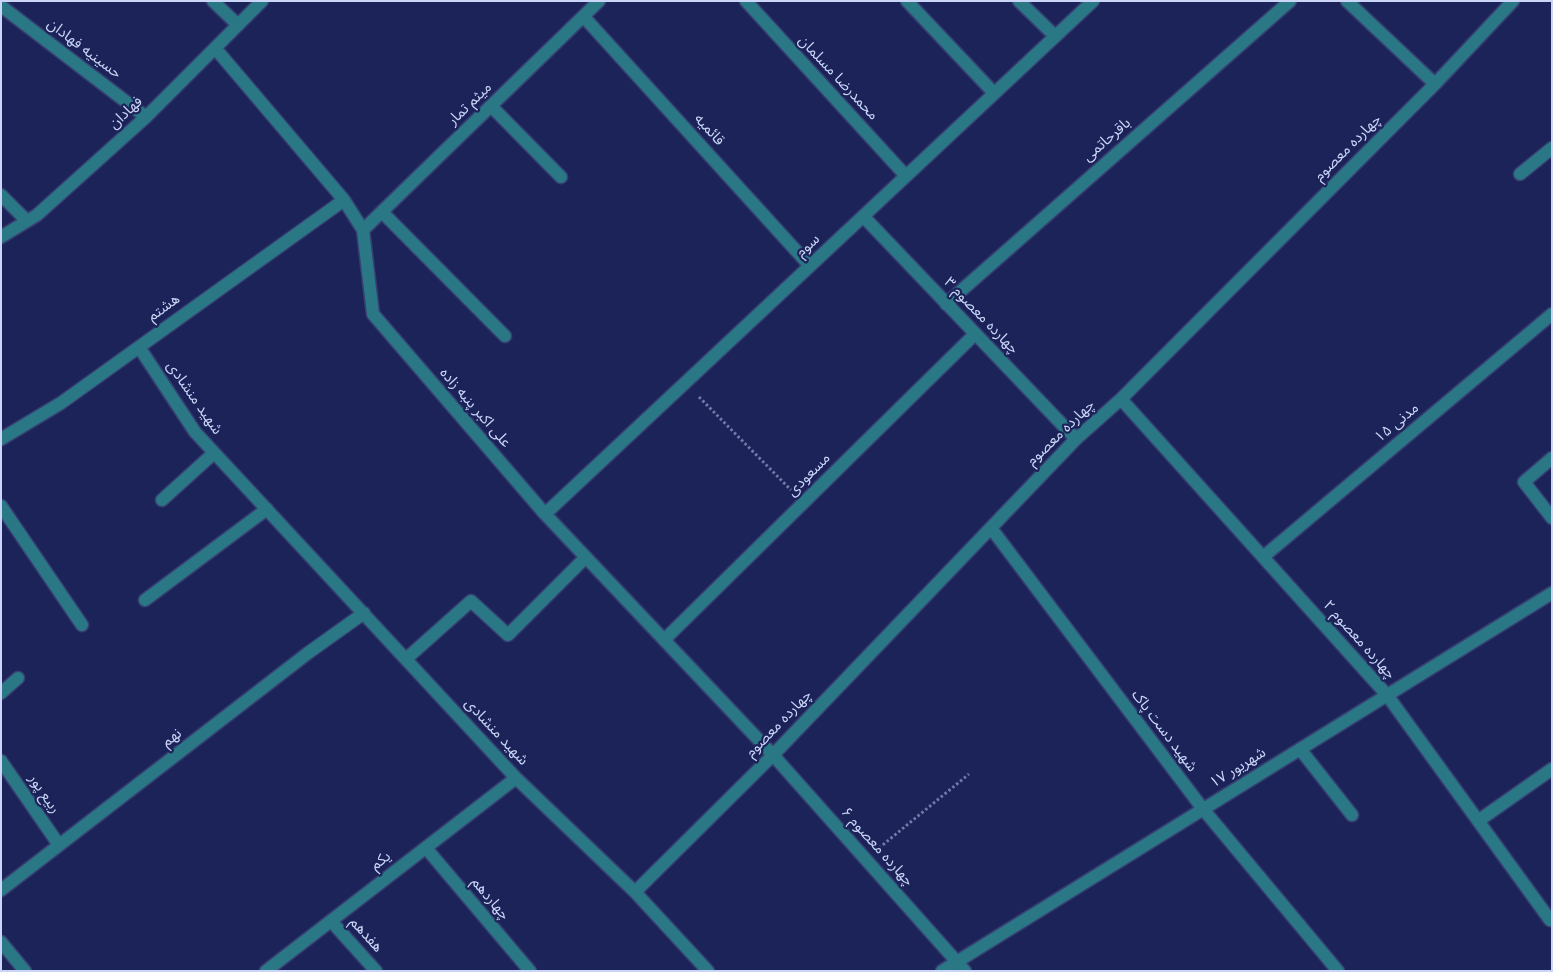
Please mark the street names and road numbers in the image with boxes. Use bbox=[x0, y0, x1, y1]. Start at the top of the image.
street label: حسینیه فهادان bbox=[43, 15, 125, 83]
street label: محمدرضا مسلمان bbox=[794, 32, 882, 124]
street label: میثم تمار bbox=[444, 79, 496, 129]
street label: فهادان bbox=[105, 93, 147, 133]
street label: قائمیه bbox=[690, 110, 728, 150]
street label: چهارده معصوم bbox=[1311, 111, 1385, 185]
street label: باقرحاتمی bbox=[1079, 114, 1135, 166]
street label: سوم bbox=[792, 231, 824, 261]
street label: چهارده معصوم ۳ bbox=[940, 274, 1022, 358]
street label: هشتم bbox=[144, 290, 184, 326]
street label: شهید منشادی bbox=[162, 358, 226, 438]
street label: علی اکبر پنبه زاده bbox=[436, 365, 514, 451]
street label: چهارده معصوم bbox=[1023, 396, 1099, 470]
street label: مدنی ۱۵ bbox=[1371, 399, 1423, 447]
street label: مسعودی bbox=[784, 450, 834, 500]
street label: چهارده معصوم ۲ bbox=[1319, 597, 1399, 683]
street label: چهارده معصوم bbox=[742, 686, 816, 762]
street label: شهید دست پاک bbox=[1127, 686, 1201, 776]
street label: شهید منشادی bbox=[460, 695, 532, 769]
street label: نهم bbox=[159, 725, 185, 751]
street label: ۱۷ شهریور bbox=[1207, 744, 1269, 792]
street label: ربیع پور bbox=[24, 771, 64, 817]
street label: چهارده معصوم ۶ bbox=[837, 804, 917, 890]
street label: یکم bbox=[367, 848, 395, 874]
street label: چهاردهم bbox=[467, 874, 513, 924]
street label: هفدهم bbox=[346, 914, 386, 956]

